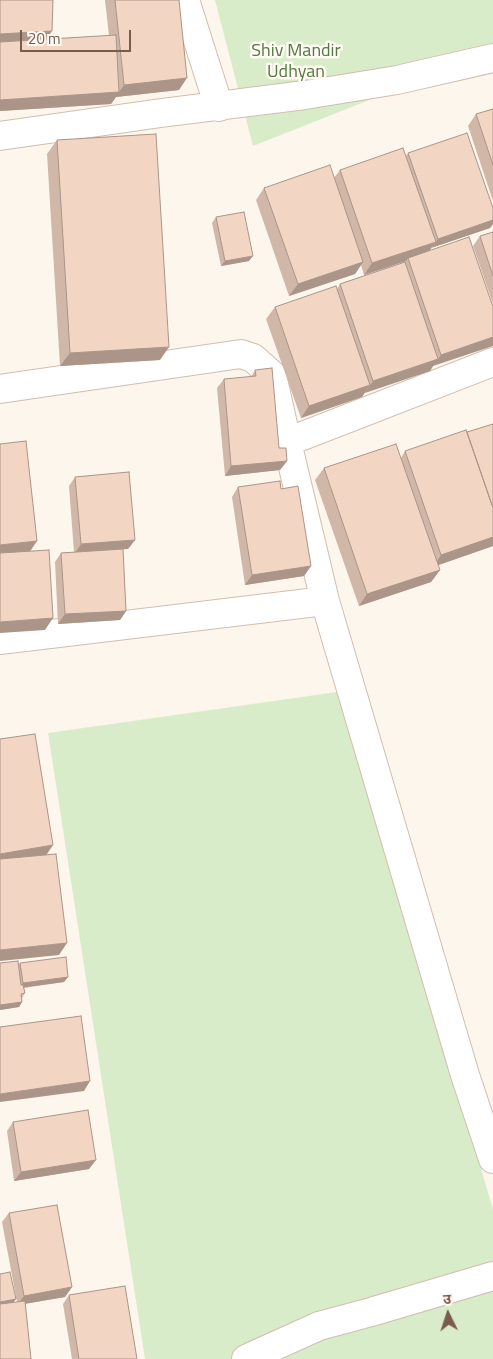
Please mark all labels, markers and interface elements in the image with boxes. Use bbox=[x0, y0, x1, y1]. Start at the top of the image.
scale bar bbox=[22, 20, 134, 52]
text: 20 m bbox=[28, 27, 61, 50]
park label: Shiv Mandir Udhyan bbox=[251, 41, 341, 84]
text: उ bbox=[442, 1288, 452, 1309]
north arrow bbox=[423, 1289, 473, 1339]

